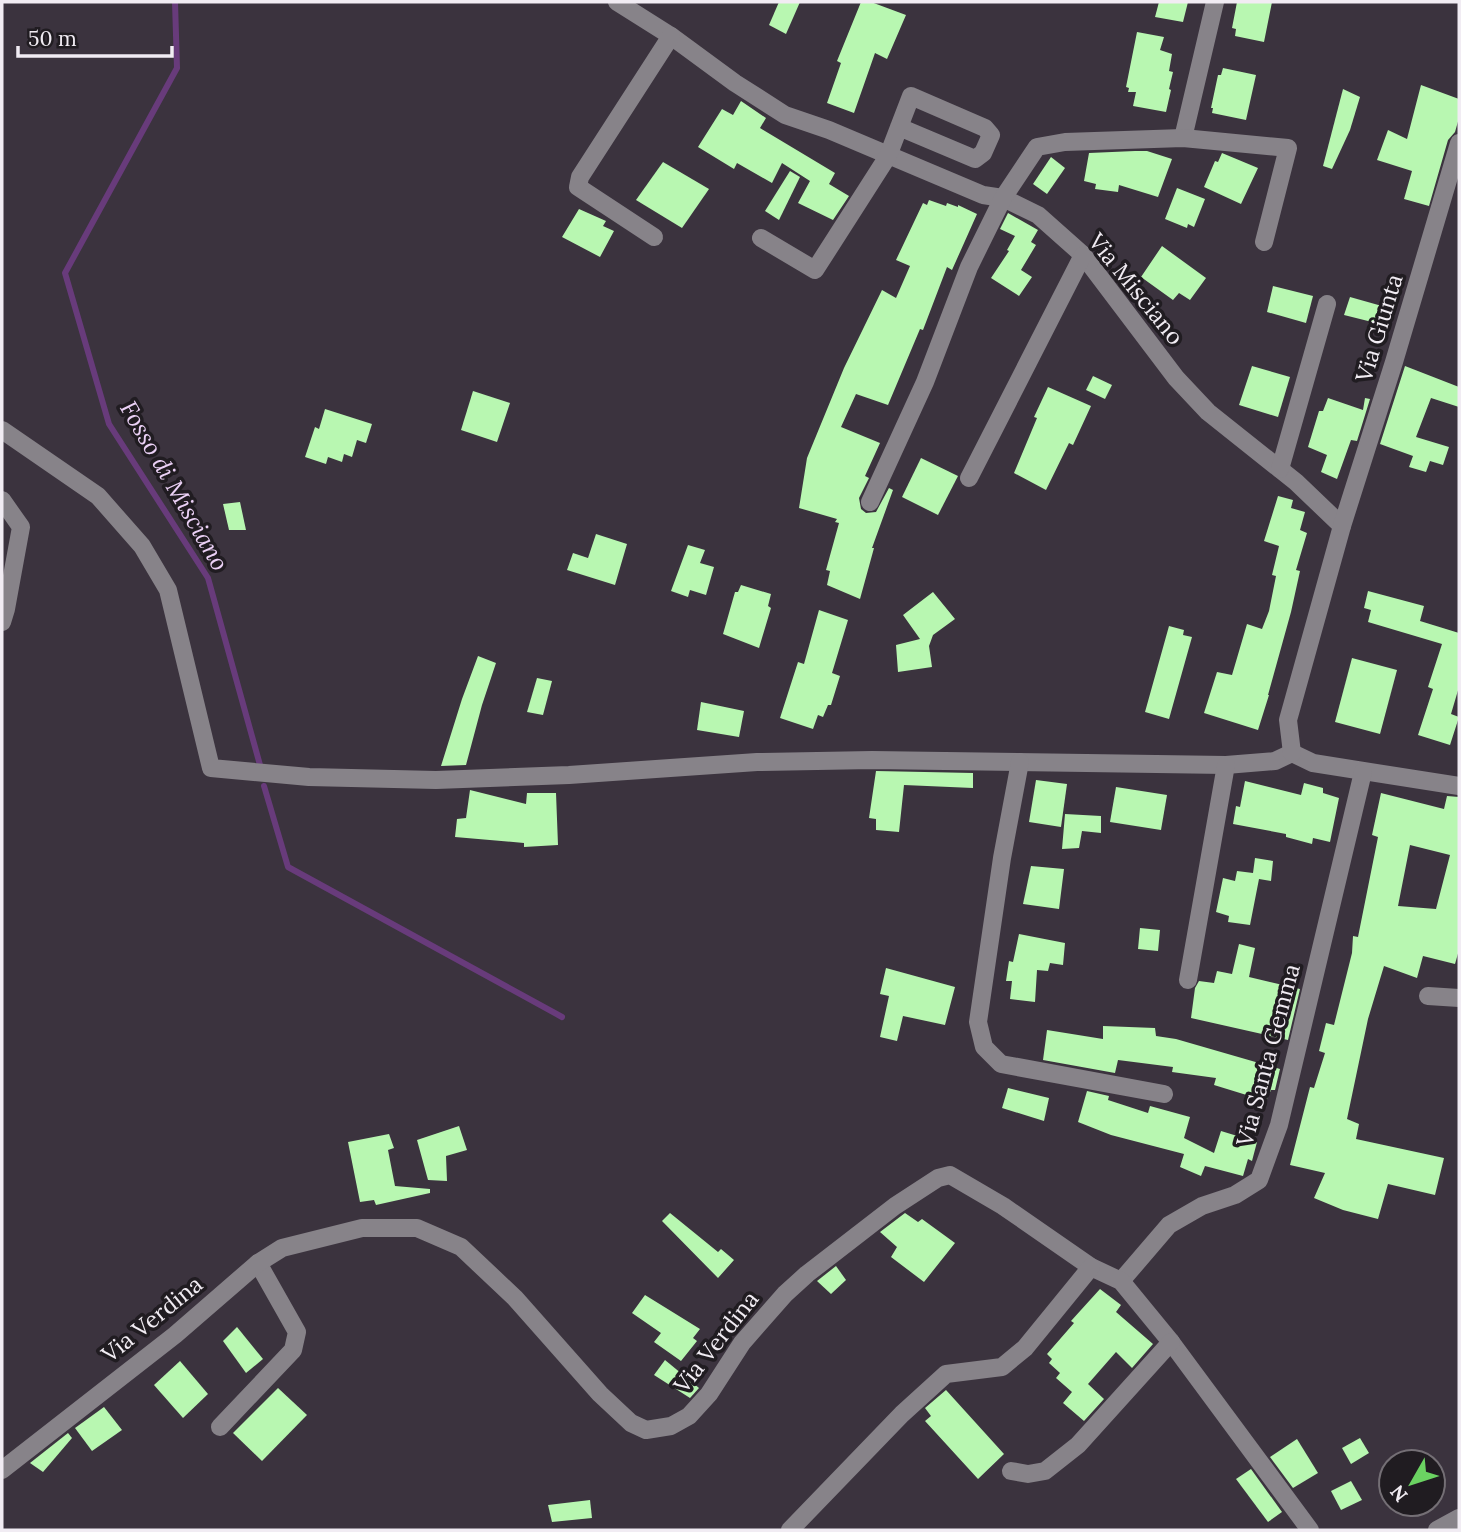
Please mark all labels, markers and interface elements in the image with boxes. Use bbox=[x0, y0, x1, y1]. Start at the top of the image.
scale bar bbox=[18, 14, 172, 58]
text: 50 m bbox=[28, 25, 77, 52]
street label: Via Misciano bbox=[1082, 226, 1190, 350]
street label: Via Giunta bbox=[1348, 270, 1409, 386]
water label: Fosso di Misciano bbox=[113, 395, 236, 576]
street label: Via Santa Gemma bbox=[1229, 960, 1306, 1150]
street label: Via Verdina bbox=[95, 1269, 208, 1369]
street label: Via Verdina bbox=[666, 1285, 765, 1399]
north arrow bbox=[1377, 1448, 1447, 1518]
text: N bbox=[1385, 1480, 1413, 1507]

